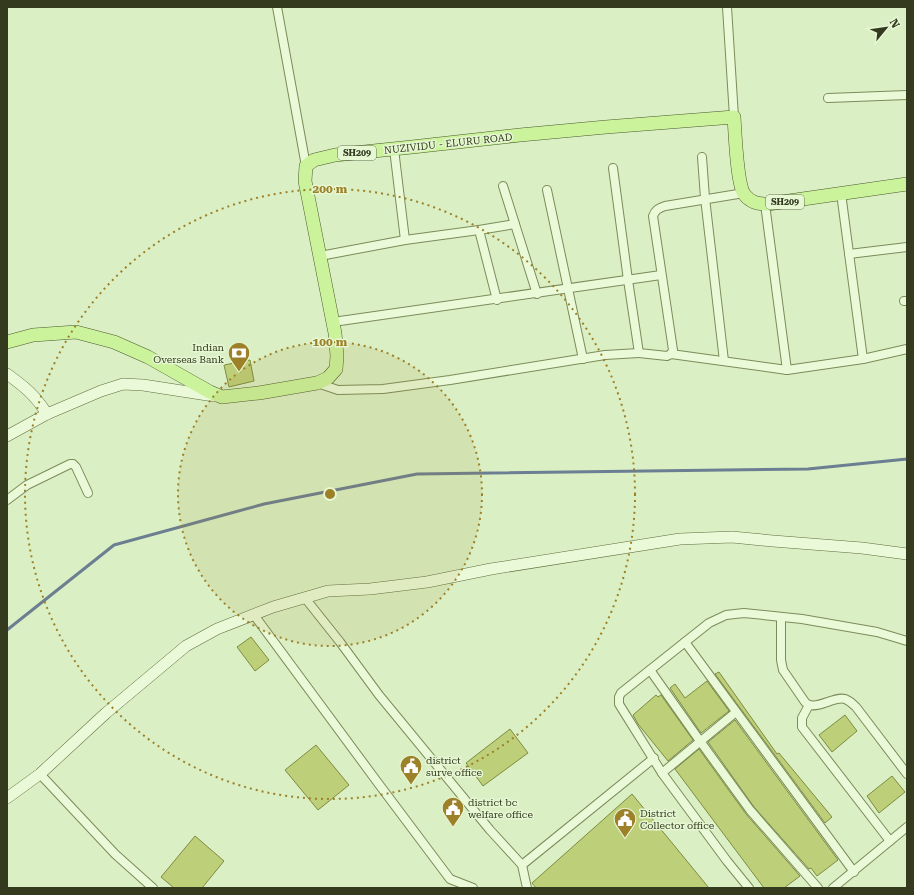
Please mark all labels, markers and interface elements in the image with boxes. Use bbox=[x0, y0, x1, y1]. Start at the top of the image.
north arrow bbox=[866, 8, 906, 48]
text: N bbox=[887, 17, 902, 31]
street label: NUZIVIDU - ELURU ROAD bbox=[383, 131, 513, 156]
road number: SH209 bbox=[338, 146, 376, 160]
text: 200 m bbox=[313, 182, 348, 196]
road number: SH209 bbox=[766, 195, 804, 209]
text: 100 m bbox=[313, 335, 348, 349]
bank icon: Indian Overseas Bank bbox=[226, 340, 252, 373]
place label: Indian Overseas Bank bbox=[153, 342, 225, 365]
centre of rings bbox=[323, 487, 337, 501]
public building icon: district surve office bbox=[398, 753, 424, 786]
place label: district surve office bbox=[426, 755, 483, 778]
public building icon: district bc welfare office bbox=[440, 795, 466, 828]
place label: district bc welfare office bbox=[468, 797, 533, 820]
public building icon: District Collector office bbox=[612, 806, 638, 839]
place label: District Collector office bbox=[640, 808, 715, 831]

